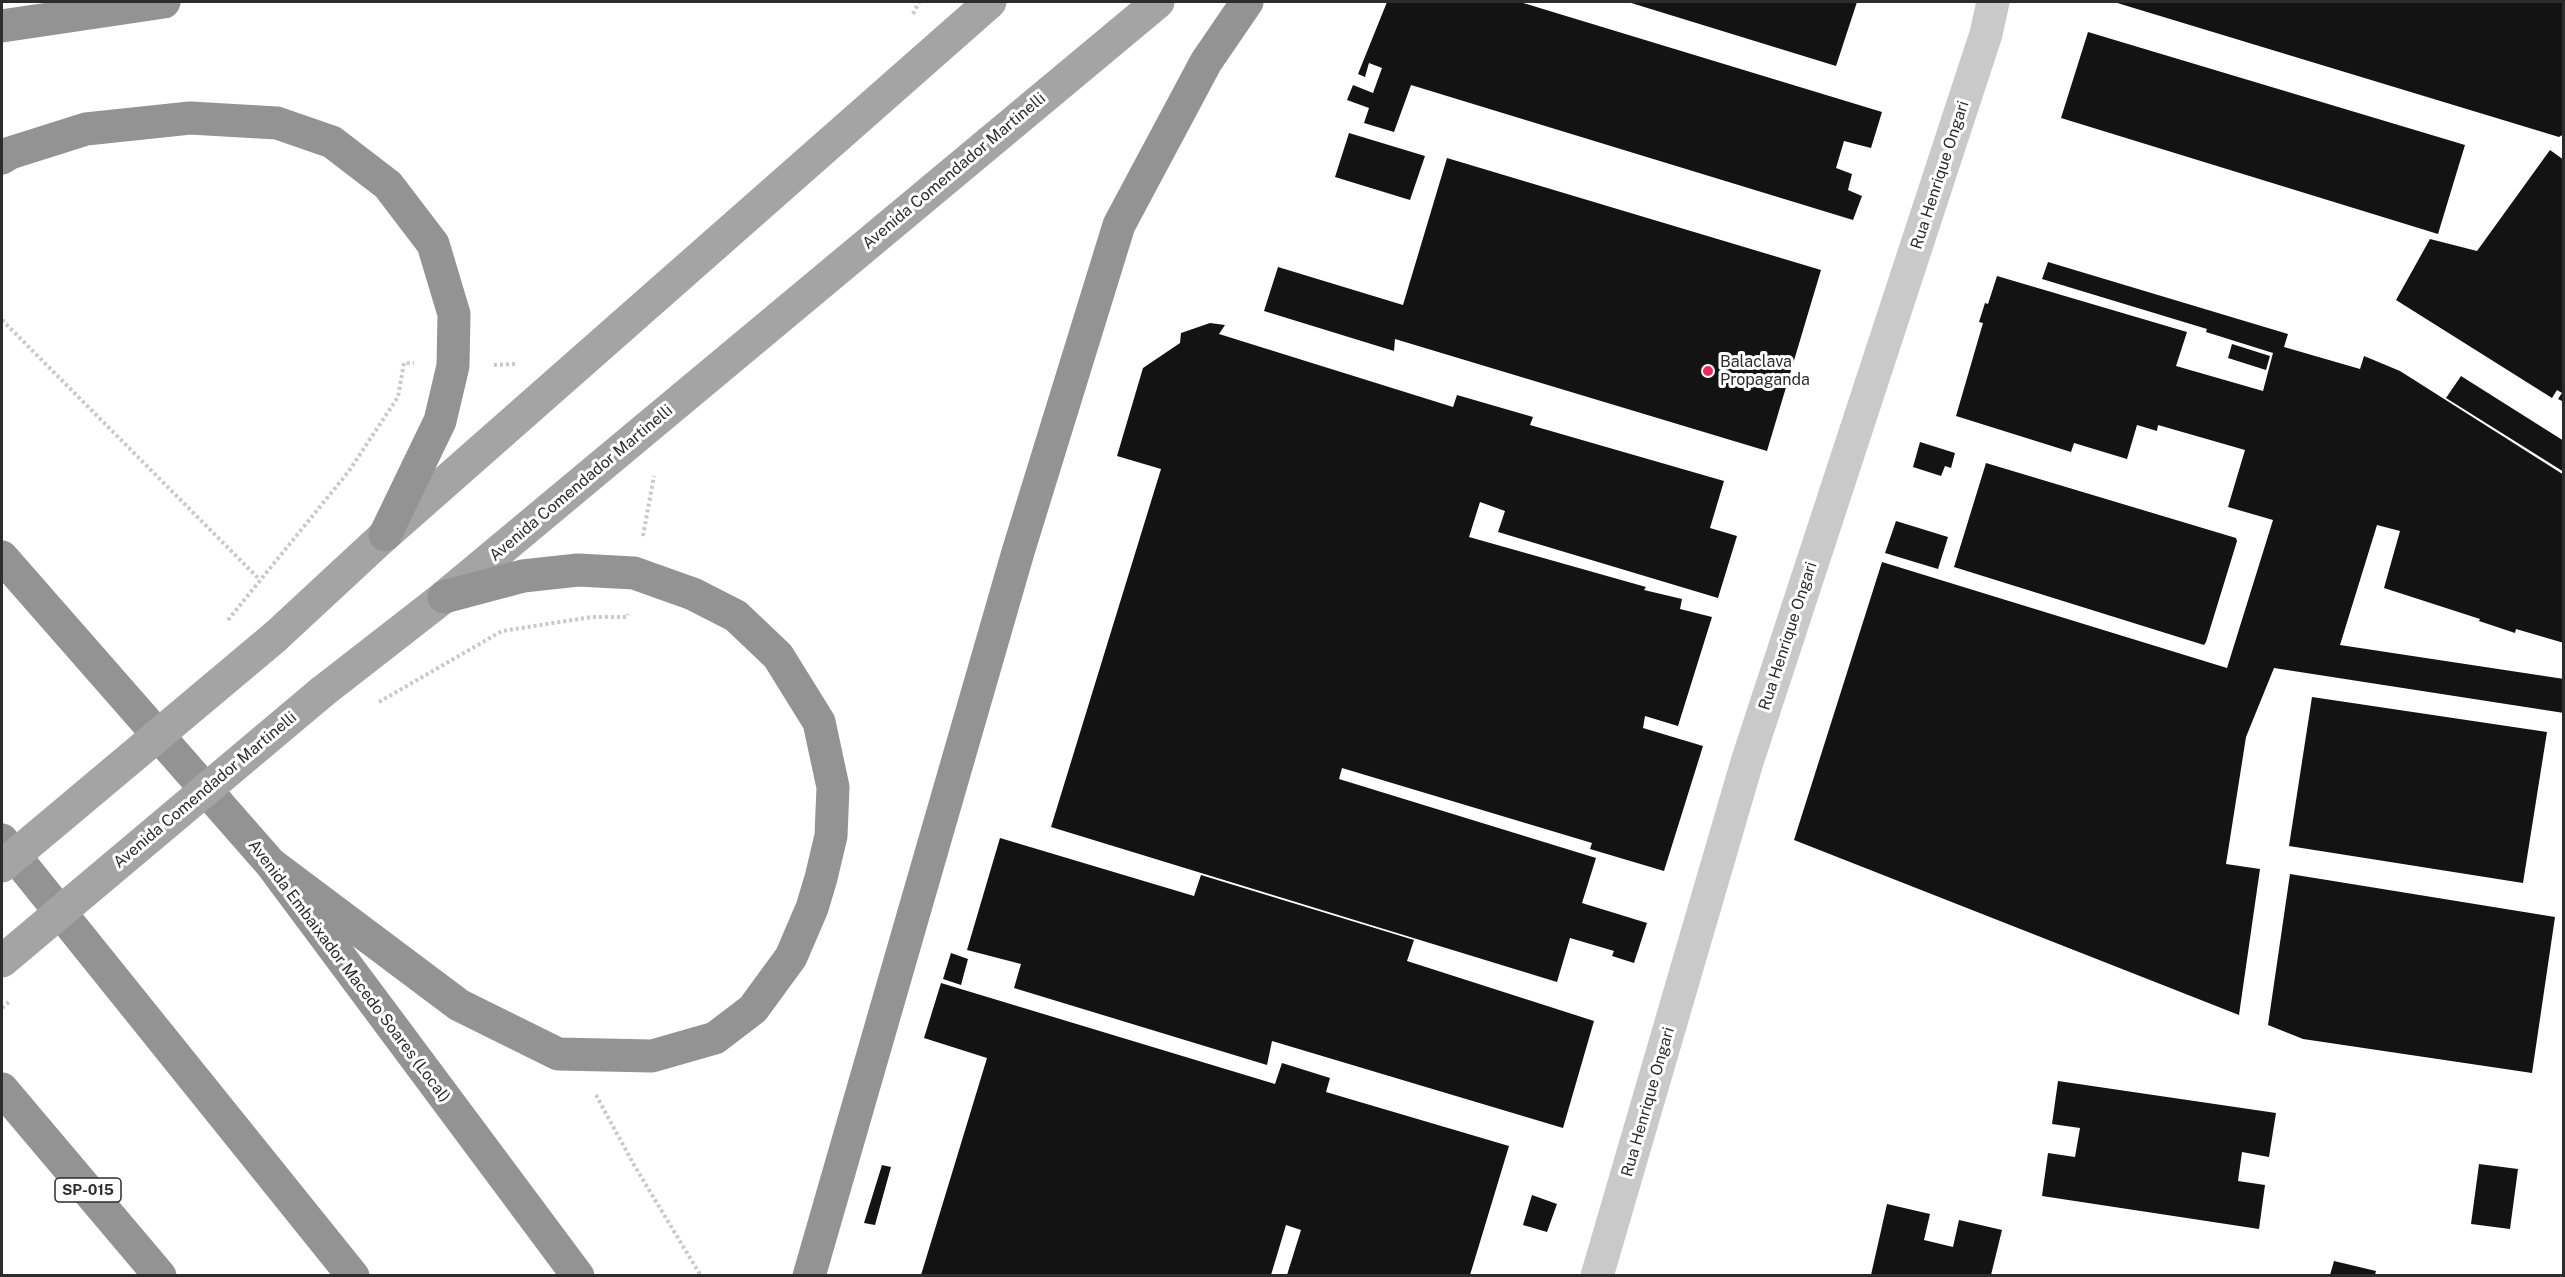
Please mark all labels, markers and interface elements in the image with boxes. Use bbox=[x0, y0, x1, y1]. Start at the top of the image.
street label: Avenida Comendador Martinelli bbox=[859, 89, 1049, 253]
street label: Rua Henrique Ongari bbox=[1907, 98, 1973, 252]
place label: Balaclava Propaganda bbox=[1720, 352, 1810, 390]
marker: Balaclava Propaganda bbox=[1701, 364, 1715, 378]
street label: Avenida Comendador Martinelli bbox=[486, 401, 676, 565]
street label: Rua Henrique Ongari bbox=[1755, 559, 1821, 713]
street label: Avenida Comendador Martinelli bbox=[110, 708, 300, 872]
street label: Avenida Embaixador Macedo Soares (Local) bbox=[244, 836, 454, 1106]
street label: Rua Henrique Ongari bbox=[1617, 1025, 1679, 1179]
road number: SP-015 bbox=[55, 1178, 121, 1202]

